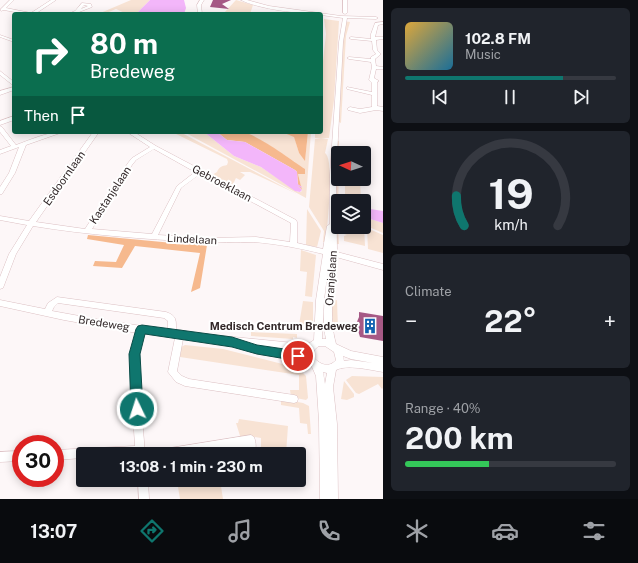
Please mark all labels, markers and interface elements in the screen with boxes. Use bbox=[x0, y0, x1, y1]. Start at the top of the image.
text: 80 m bbox=[90, 27, 158, 60]
icon: right bbox=[24, 28, 76, 80]
text: 102.8 FM bbox=[465, 30, 531, 47]
text: Music bbox=[465, 47, 501, 62]
text: Bredeweg bbox=[90, 61, 175, 82]
icon: previous bbox=[429, 86, 451, 108]
icon: pause bbox=[499, 86, 521, 108]
icon: next bbox=[570, 86, 592, 108]
icon: arrive bbox=[67, 104, 89, 126]
text: Then bbox=[24, 107, 59, 124]
north arrow bbox=[331, 146, 371, 186]
map controls bbox=[331, 146, 371, 234]
street label: Esdoornlaan bbox=[41, 148, 87, 208]
street label: Gebroeklaan bbox=[190, 162, 254, 204]
street label: Kastanjelaan bbox=[87, 164, 133, 226]
text: 19 bbox=[488, 169, 533, 218]
button: layers bbox=[331, 194, 371, 234]
text: km/h bbox=[494, 216, 527, 233]
street label: Lindelaan bbox=[167, 232, 217, 246]
street label: Oranjelaan bbox=[323, 250, 339, 306]
text: Climate bbox=[405, 284, 452, 299]
text: 22° bbox=[484, 303, 537, 339]
text: − bbox=[405, 308, 417, 334]
text: + bbox=[604, 308, 616, 334]
street label: Bredeweg bbox=[77, 313, 131, 333]
building icon: Medisch Centrum Bredeweg bbox=[361, 317, 379, 335]
place label: Medisch Centrum Bredeweg bbox=[210, 320, 358, 332]
pin bbox=[281, 339, 315, 373]
icon: arrive bbox=[287, 345, 309, 367]
position arrow bbox=[116, 388, 158, 430]
text: Range · 40% bbox=[405, 401, 481, 416]
text: 200 km bbox=[405, 420, 514, 456]
speed limit sign: 30 bbox=[12, 435, 64, 487]
text: 13:08 · 1 min · 230 m bbox=[119, 458, 263, 475]
icon: directions bbox=[138, 517, 166, 545]
icon: music bbox=[226, 517, 254, 545]
icon: phone bbox=[315, 517, 343, 545]
icon: climate bbox=[403, 517, 431, 545]
icon: car bbox=[491, 517, 519, 545]
icon: filters bbox=[580, 517, 608, 545]
text: 13:07 bbox=[30, 521, 77, 542]

